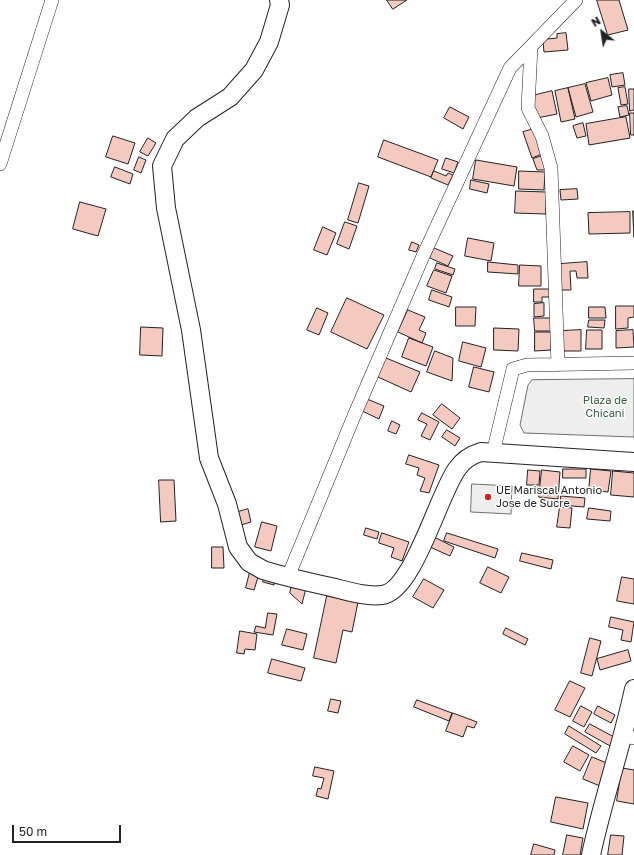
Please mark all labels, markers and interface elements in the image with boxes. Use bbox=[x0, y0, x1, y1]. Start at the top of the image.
north arrow bbox=[582, 12, 622, 52]
text: N bbox=[589, 13, 603, 29]
park label: Plaza de Chicani bbox=[583, 394, 627, 420]
place label: UE Mariscal Antonio Jose de Sucre bbox=[496, 484, 602, 510]
marker: UE Mariscal Antonio Jose de Sucre bbox=[483, 492, 493, 502]
scale bar bbox=[14, 817, 123, 843]
text: 50 m bbox=[19, 824, 47, 839]

